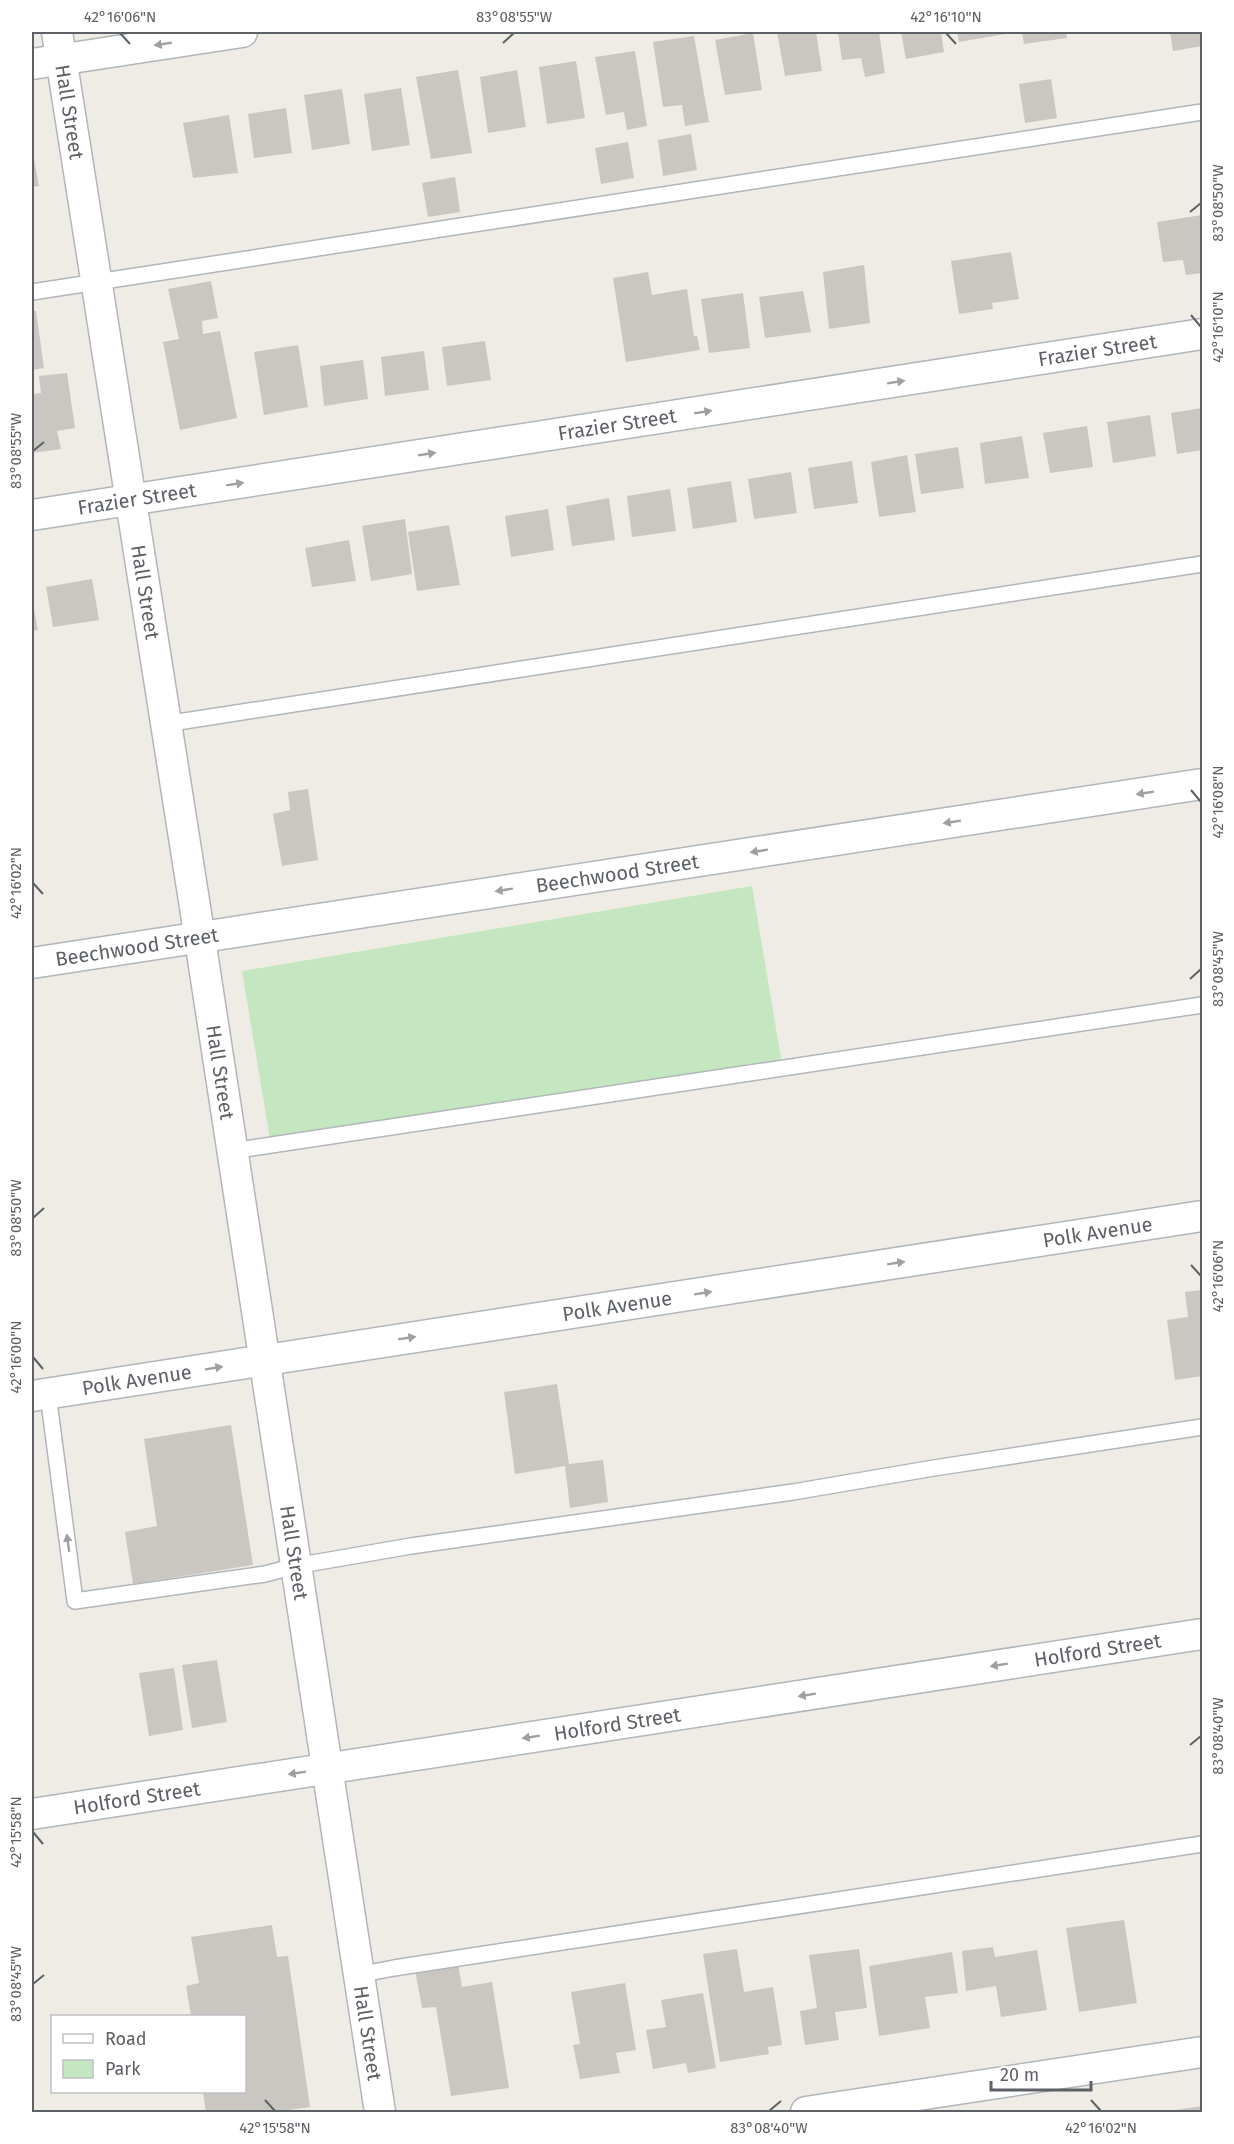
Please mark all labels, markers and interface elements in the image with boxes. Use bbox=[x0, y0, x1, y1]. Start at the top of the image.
text: 42°16'06"N bbox=[84, 8, 156, 26]
text: 83°08'55"W bbox=[476, 8, 553, 26]
text: 42°16'10"N bbox=[910, 8, 982, 26]
one-way arrow bbox=[154, 39, 173, 48]
street label: Hall Street bbox=[50, 63, 89, 162]
text: 83°08'50"W bbox=[1209, 164, 1227, 242]
text: 42°16'10"N bbox=[1209, 291, 1227, 363]
street label: Frazier Street bbox=[1036, 329, 1159, 371]
one-way arrow bbox=[886, 377, 905, 386]
street label: Frazier Street bbox=[556, 403, 679, 446]
one-way arrow bbox=[694, 407, 713, 416]
text: 83°08'55"W bbox=[7, 412, 25, 489]
one-way arrow bbox=[418, 450, 437, 459]
street label: Frazier Street bbox=[76, 478, 198, 520]
one-way arrow bbox=[225, 480, 244, 489]
street label: Hall Street bbox=[126, 543, 165, 642]
text: 42°16'08"N bbox=[1209, 766, 1227, 838]
one-way arrow bbox=[1135, 788, 1154, 797]
one-way arrow bbox=[942, 818, 961, 827]
text: 42°16'02"N bbox=[7, 847, 25, 919]
one-way arrow bbox=[750, 847, 769, 856]
street label: Beechwood Street bbox=[534, 849, 701, 898]
one-way arrow bbox=[494, 886, 513, 895]
street label: Beechwood Street bbox=[54, 923, 221, 971]
text: 83°08'45"W bbox=[1209, 930, 1227, 1007]
street label: Hall Street bbox=[201, 1023, 240, 1122]
text: 83°08'50"W bbox=[7, 1179, 25, 1257]
street label: Polk Avenue bbox=[1041, 1212, 1154, 1252]
text: 42°16'06"N bbox=[1209, 1240, 1227, 1312]
one-way arrow bbox=[886, 1258, 905, 1267]
street label: Polk Avenue bbox=[561, 1286, 674, 1326]
one-way arrow bbox=[694, 1288, 713, 1297]
text: 42°16'00"N bbox=[7, 1320, 25, 1394]
one-way arrow bbox=[397, 1334, 416, 1343]
street label: Polk Avenue bbox=[80, 1360, 193, 1400]
one-way arrow bbox=[204, 1363, 223, 1372]
street label: Hall Street bbox=[275, 1504, 313, 1602]
one-way arrow bbox=[63, 1533, 72, 1552]
street label: Holford Street bbox=[1032, 1628, 1163, 1672]
one-way arrow bbox=[990, 1661, 1009, 1670]
one-way arrow bbox=[797, 1691, 816, 1700]
text: 83°08'40"W bbox=[1209, 1697, 1227, 1775]
street label: Holford Street bbox=[552, 1702, 683, 1746]
one-way arrow bbox=[521, 1733, 540, 1742]
one-way arrow bbox=[287, 1768, 306, 1777]
street label: Holford Street bbox=[72, 1776, 203, 1819]
text: 42°15'58"N bbox=[7, 1796, 25, 1868]
text: 83°08'45"W bbox=[7, 1945, 25, 2022]
street label: Hall Street bbox=[349, 1984, 387, 2083]
legend bbox=[51, 2015, 246, 2093]
text: Road bbox=[105, 2028, 147, 2050]
scale bar bbox=[991, 2054, 1092, 2092]
text: Park bbox=[105, 2058, 141, 2080]
text: 20 m bbox=[1000, 2064, 1039, 2086]
text: 42°15'58"N bbox=[239, 2119, 311, 2137]
text: 83°08'40"W bbox=[730, 2119, 808, 2137]
text: 42°16'02"N bbox=[1065, 2119, 1137, 2137]

